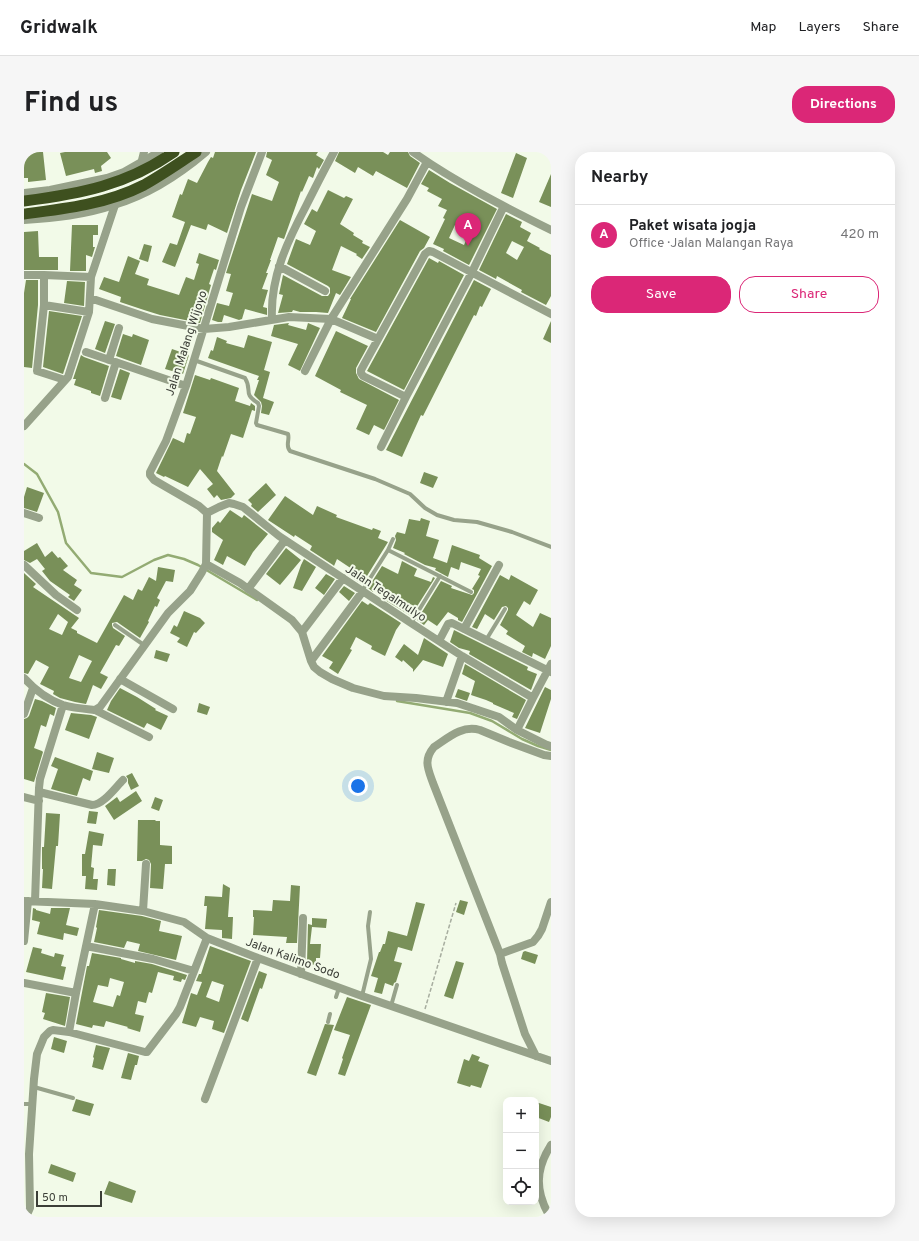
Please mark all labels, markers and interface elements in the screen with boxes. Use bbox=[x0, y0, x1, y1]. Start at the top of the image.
text: Gridwalk bbox=[20, 16, 98, 40]
text: Map bbox=[750, 19, 776, 36]
text: Layers bbox=[798, 19, 840, 36]
text: Share bbox=[862, 19, 899, 36]
text: Find us bbox=[24, 86, 118, 122]
button: Directions bbox=[792, 86, 895, 123]
text: Nearby bbox=[591, 167, 648, 189]
pin: A bbox=[455, 213, 481, 246]
text: Paket wisata jogja bbox=[629, 217, 756, 236]
text: A bbox=[599, 227, 609, 243]
text: 420 m bbox=[841, 227, 879, 243]
text: Office · Jalan Malangan Raya bbox=[629, 236, 793, 252]
button: Save bbox=[591, 276, 731, 313]
button: Share bbox=[739, 276, 879, 313]
street label: Jalan Malang Wijoyo bbox=[162, 288, 212, 398]
street label: Jalan Tegalmulyo bbox=[342, 562, 429, 626]
your location bbox=[348, 776, 368, 796]
street label: Jalan Kalimo Sodo bbox=[243, 934, 342, 984]
map controls bbox=[503, 1097, 539, 1205]
button: + bbox=[503, 1097, 539, 1133]
button: − bbox=[503, 1133, 539, 1169]
button: locate bbox=[503, 1169, 539, 1205]
scale bar bbox=[36, 1189, 102, 1208]
text: 50 m bbox=[42, 1191, 68, 1205]

